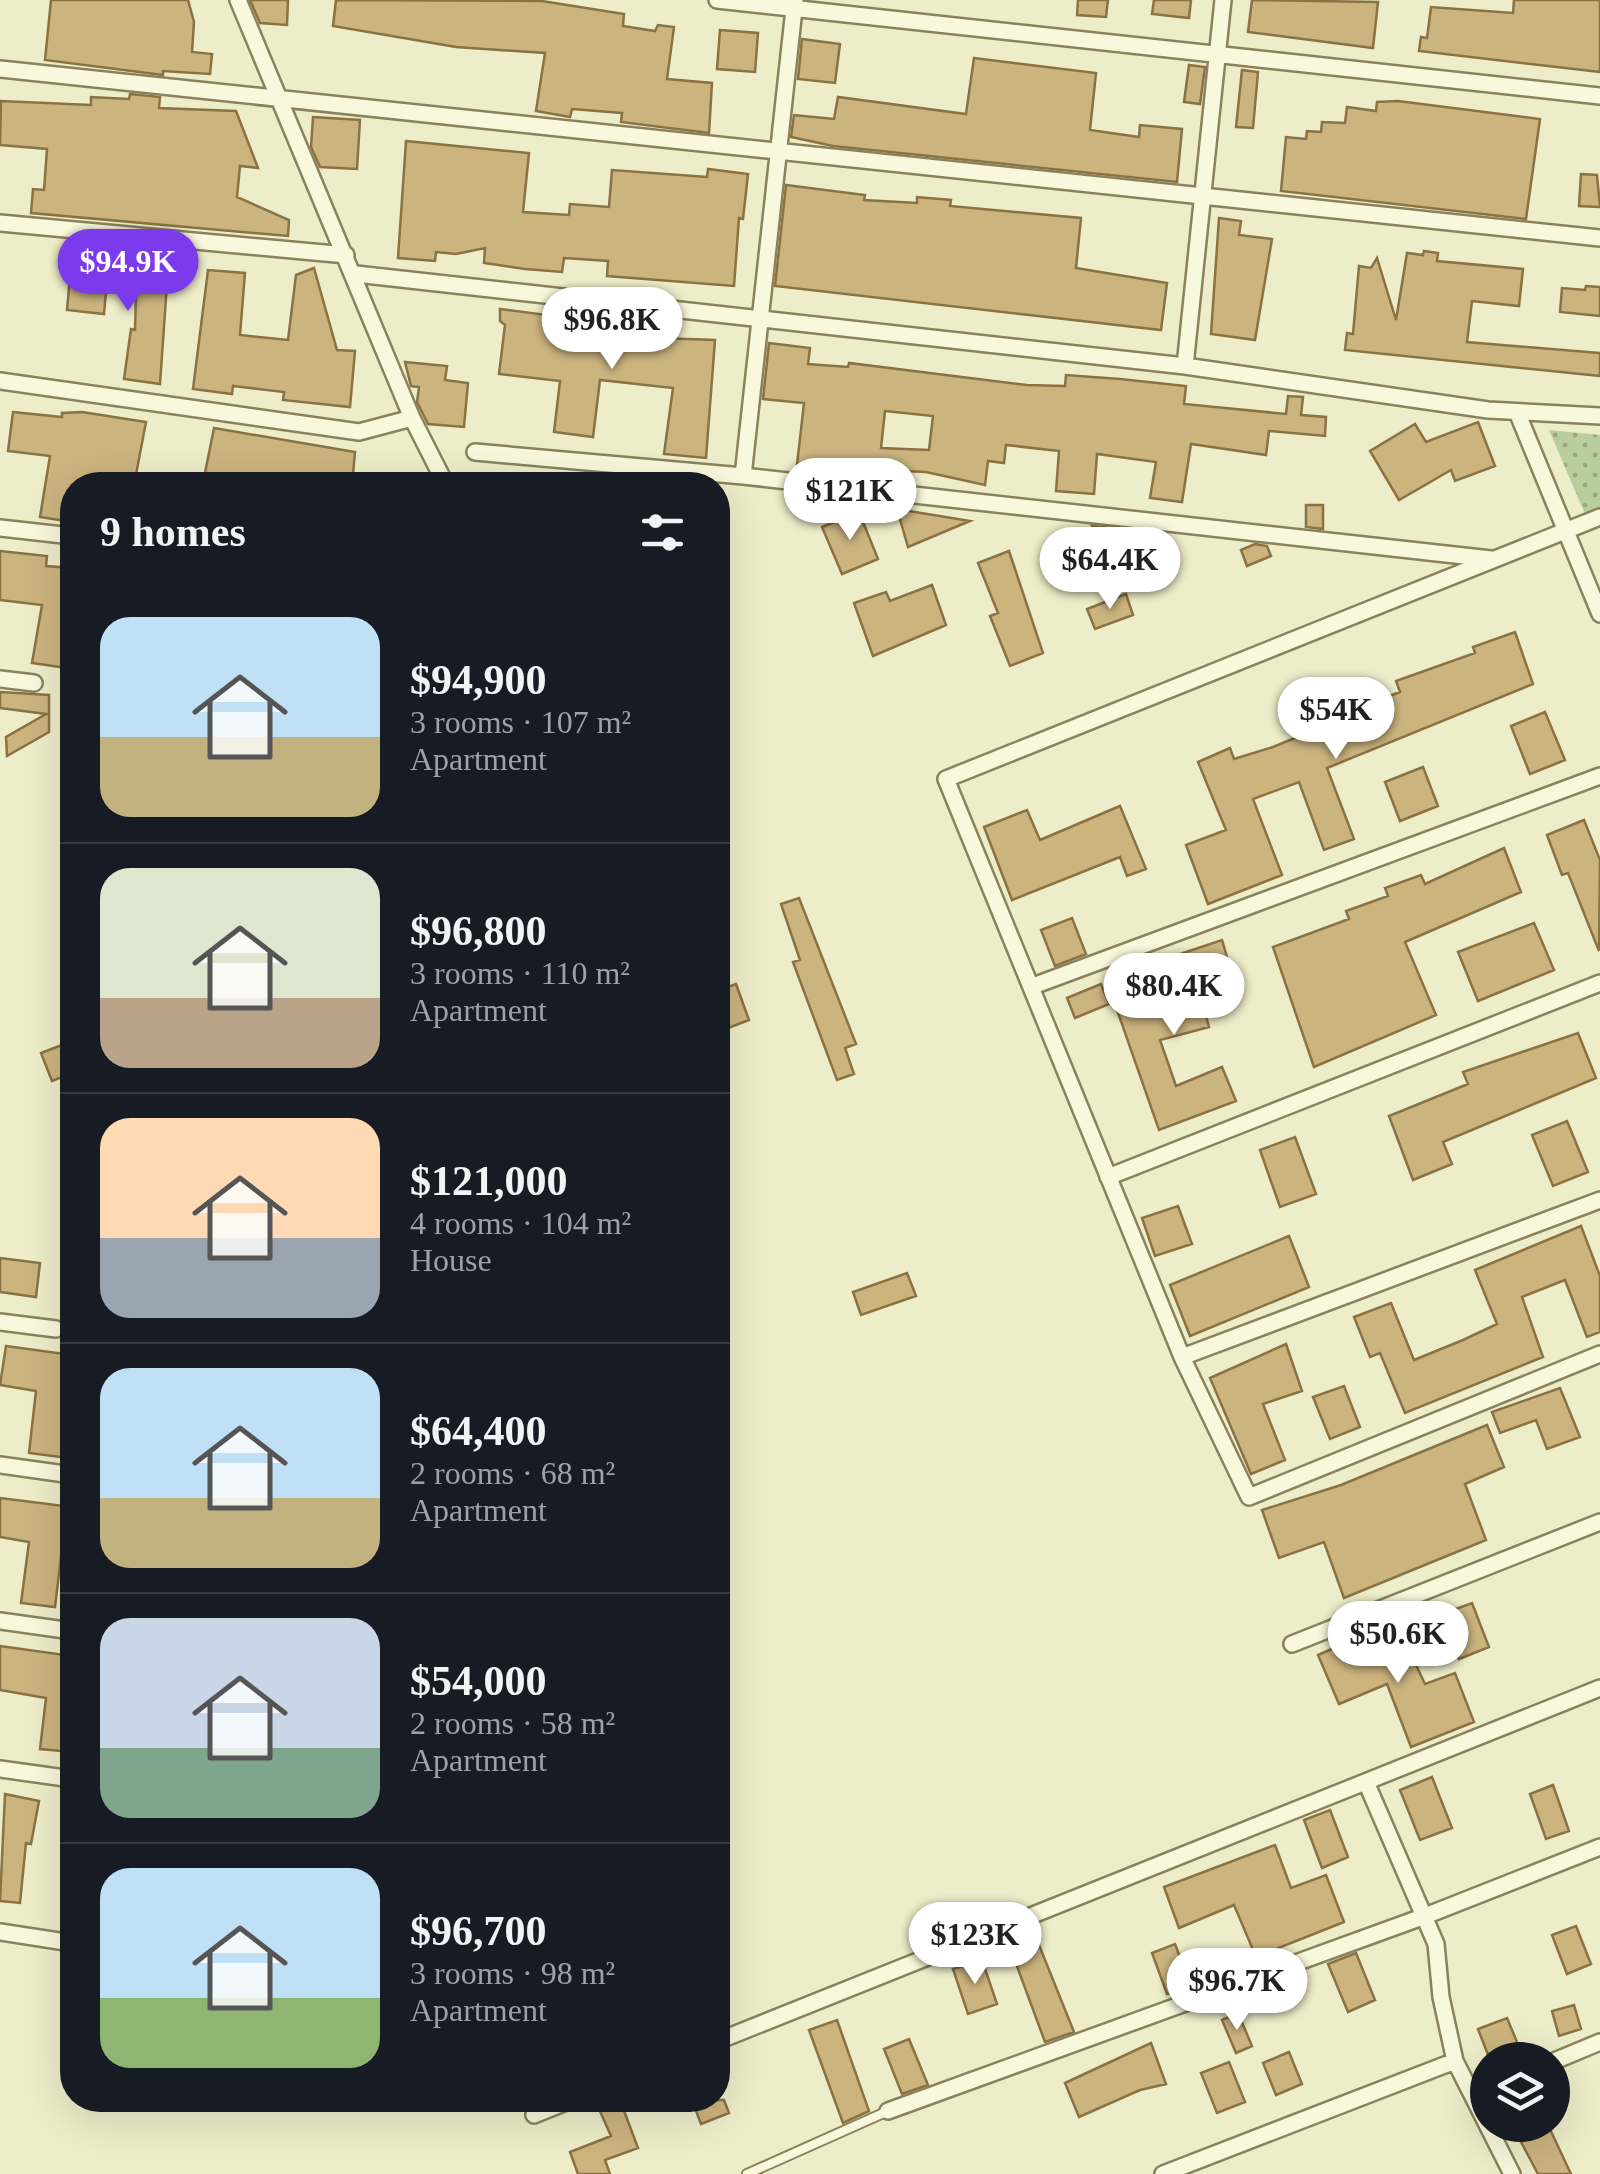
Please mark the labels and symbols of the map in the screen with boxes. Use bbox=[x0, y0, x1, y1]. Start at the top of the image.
pin: $94.9K bbox=[47, 229, 209, 314]
pin: $96.8K bbox=[531, 287, 693, 372]
pin: $121K bbox=[780, 458, 920, 543]
pin: $64.4K bbox=[1029, 527, 1191, 612]
pin: $54K bbox=[1277, 677, 1395, 762]
pin: $80.4K bbox=[1093, 953, 1255, 1038]
pin: $50.6K bbox=[1317, 1601, 1479, 1686]
pin: $123K bbox=[905, 1902, 1045, 1987]
pin: $96.7K bbox=[1156, 1948, 1318, 2033]

